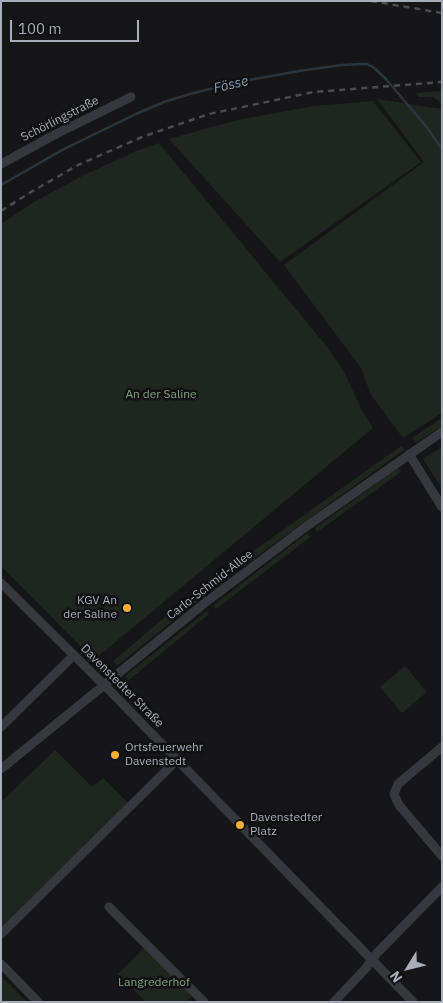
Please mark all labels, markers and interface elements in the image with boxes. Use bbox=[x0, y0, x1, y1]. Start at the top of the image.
scale bar bbox=[12, 10, 141, 42]
text: 100 m bbox=[18, 19, 62, 38]
water label: Fösse bbox=[212, 73, 250, 97]
street label: Schörlingstraße bbox=[19, 93, 101, 145]
park label: An der Saline bbox=[125, 388, 197, 402]
street label: Carlo-Schmid-Allee bbox=[164, 547, 256, 623]
place label: KGV An der Saline bbox=[63, 594, 117, 622]
marker: KGV An der Saline bbox=[121, 602, 133, 614]
street label: Davenstedter Straße bbox=[78, 642, 166, 730]
place label: Ortsfeuerwehr Davenstedt bbox=[125, 741, 203, 769]
marker: Ortsfeuerwehr Davenstedt bbox=[109, 749, 121, 761]
place label: Davenstedter Platz bbox=[250, 811, 322, 839]
marker: Davenstedter Platz bbox=[234, 819, 246, 831]
north arrow bbox=[383, 943, 433, 993]
text: N bbox=[386, 967, 406, 986]
park label: Langrederhof bbox=[118, 976, 190, 990]

